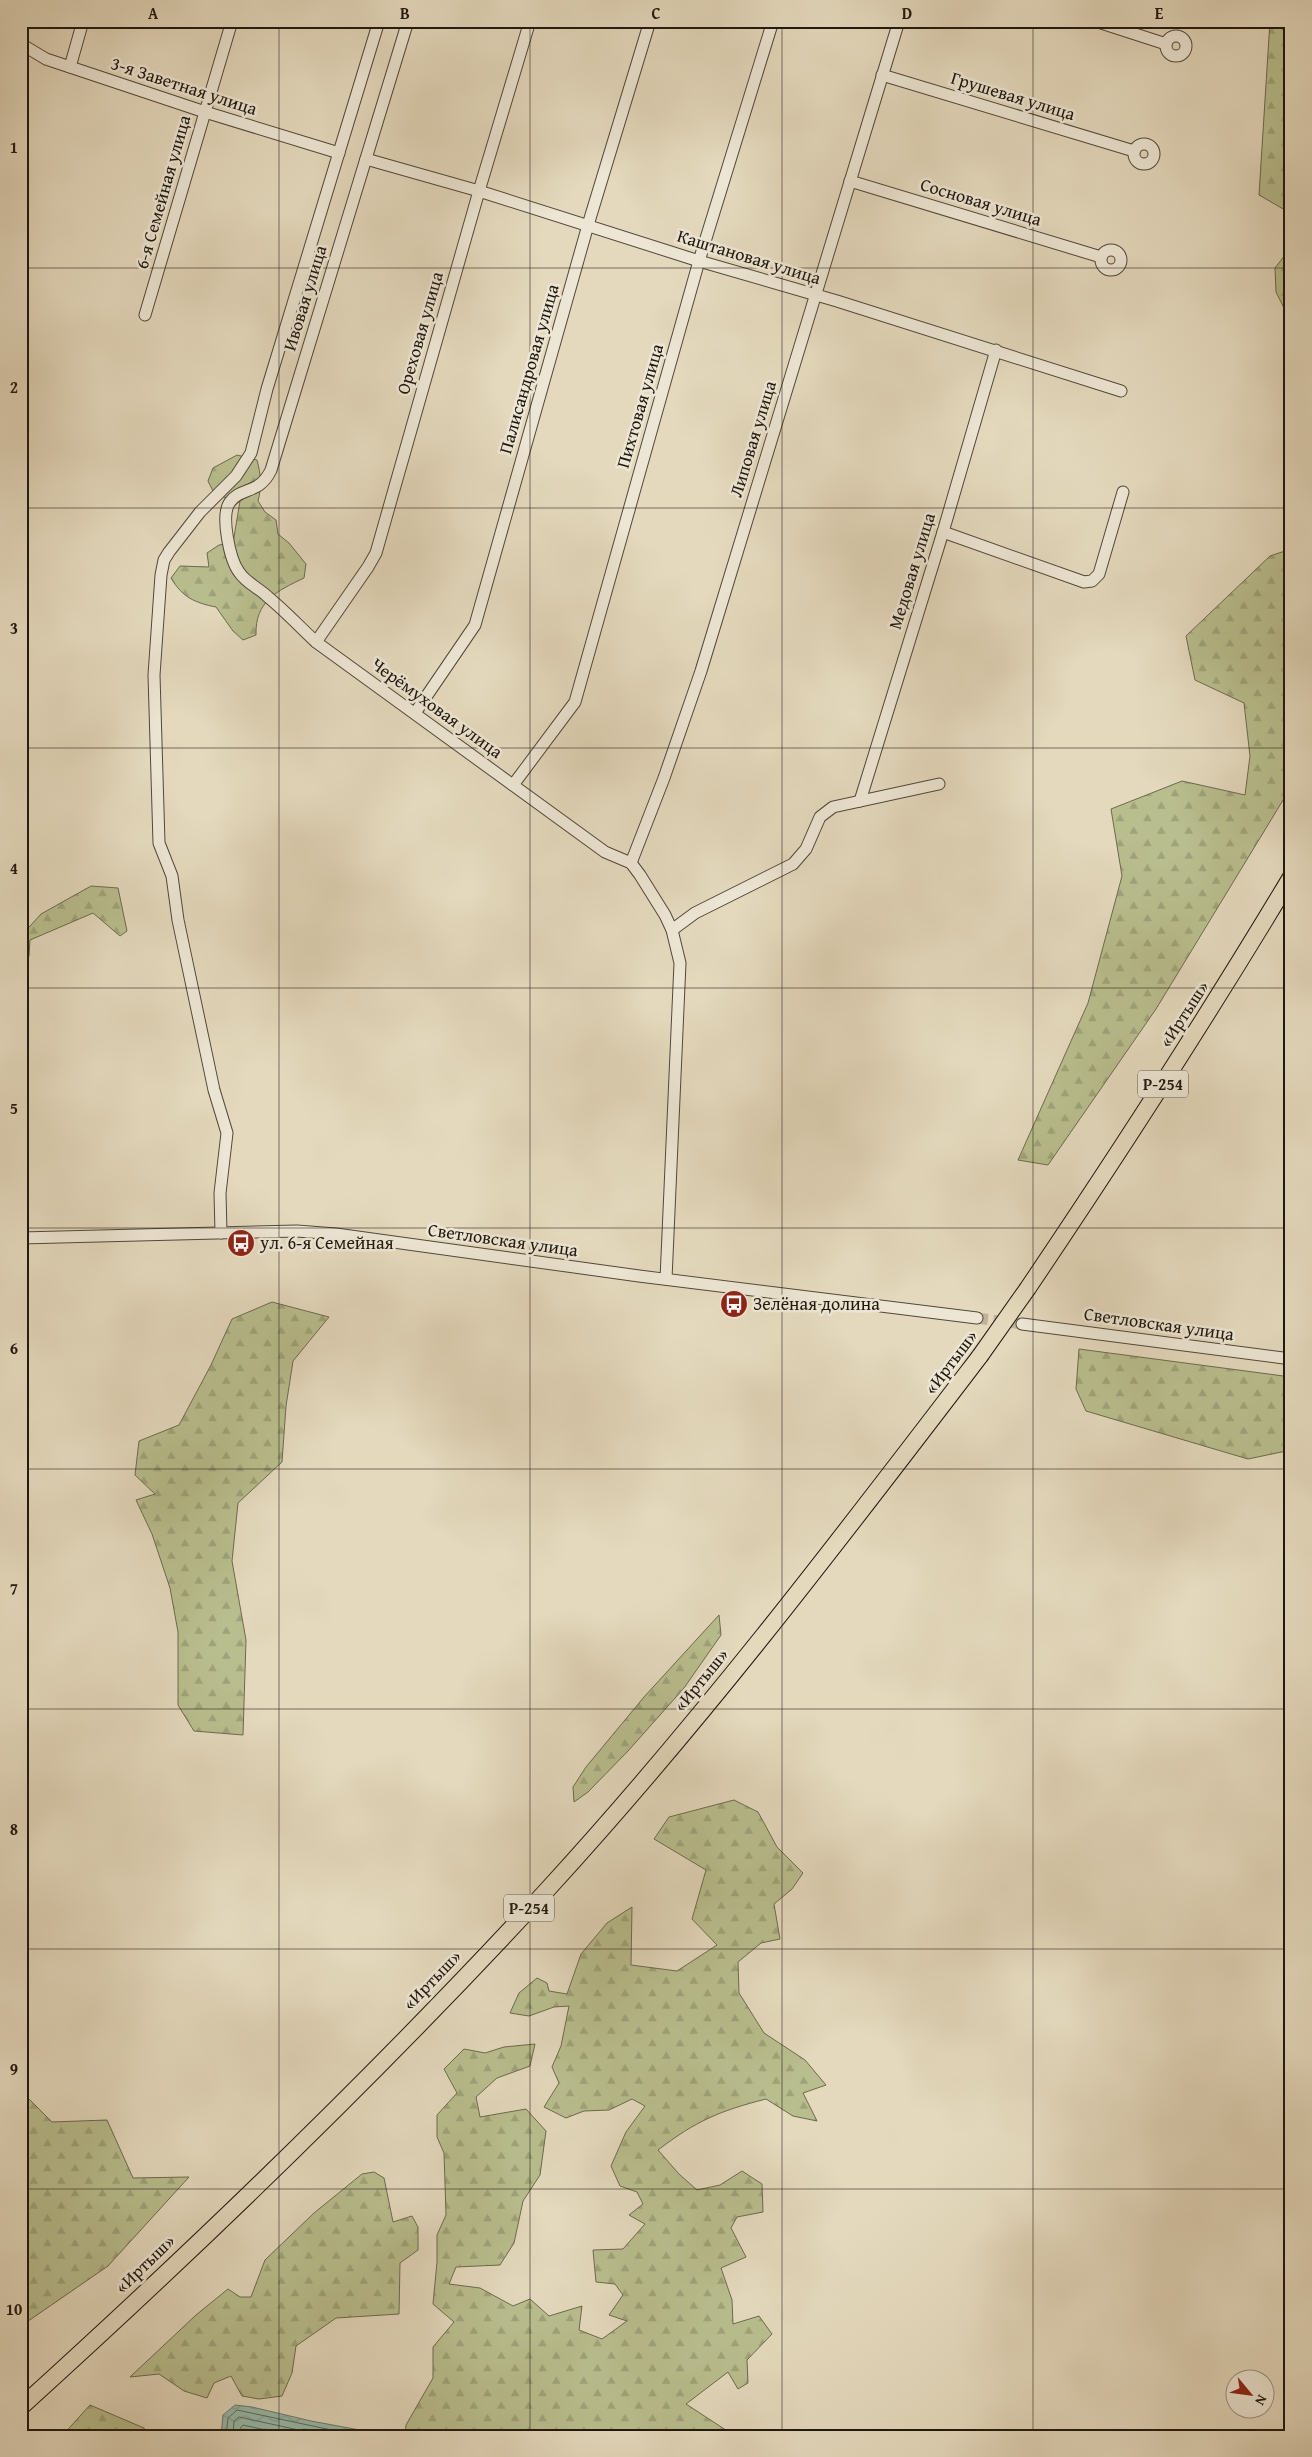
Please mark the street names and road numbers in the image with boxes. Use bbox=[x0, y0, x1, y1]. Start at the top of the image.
street label: 3-я Заветная улица bbox=[108, 49, 261, 122]
street label: Грушевая улица bbox=[948, 64, 1079, 127]
street label: 6-я Семейная улица bbox=[128, 111, 198, 272]
street label: Сосновая улица bbox=[917, 170, 1046, 233]
street label: Каштановая улица bbox=[674, 222, 825, 291]
street label: Ивовая улица bbox=[276, 241, 334, 354]
street label: Ореховая улица bbox=[389, 268, 450, 397]
street label: Палисандровая улица bbox=[491, 280, 566, 457]
street label: Пихтовая улица bbox=[609, 340, 670, 471]
street label: Липовая улица bbox=[722, 377, 783, 500]
street label: Медовая улица bbox=[881, 509, 942, 632]
street label: Черёмуховая улица bbox=[366, 651, 509, 765]
street label: «Иртыш» bbox=[1152, 975, 1215, 1052]
road number: Р-254 bbox=[1138, 1070, 1188, 1098]
street label: Светловская улица bbox=[426, 1216, 580, 1263]
street label: Светловская улица bbox=[1082, 1300, 1236, 1347]
street label: «Иртыш» bbox=[917, 1324, 984, 1400]
street label: «Иртыш» bbox=[667, 1642, 735, 1717]
road number: Р-254 bbox=[504, 1895, 554, 1922]
street label: «Иртыш» bbox=[396, 1943, 467, 2016]
street label: «Иртыш» bbox=[108, 2228, 181, 2299]

